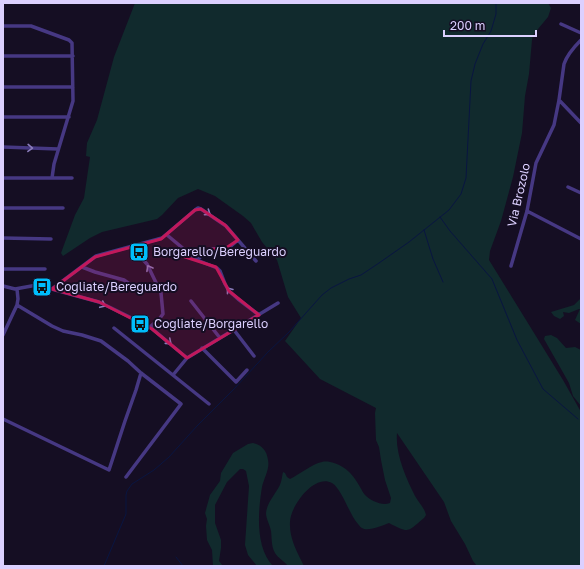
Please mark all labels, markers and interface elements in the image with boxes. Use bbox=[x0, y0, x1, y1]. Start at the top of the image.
scale bar bbox=[444, 12, 536, 38]
text: 200 m bbox=[450, 18, 485, 33]
one-way arrow bbox=[27, 144, 33, 152]
street label: Via Brozolo bbox=[504, 161, 533, 228]
one-way arrow bbox=[204, 209, 211, 216]
bus stop icon: Borgarello/Bereguardo bbox=[128, 241, 150, 263]
place label: Borgarello/Bereguardo bbox=[153, 244, 286, 259]
one-way arrow bbox=[146, 265, 154, 272]
bus stop icon: Cogliate/Bereguardo bbox=[31, 276, 53, 298]
place label: Cogliate/Bereguardo bbox=[56, 279, 177, 294]
one-way arrow bbox=[227, 287, 234, 294]
one-way arrow bbox=[99, 300, 106, 308]
bus stop icon: Cogliate/Borgarello bbox=[129, 313, 151, 335]
place label: Cogliate/Borgarello bbox=[154, 316, 268, 331]
one-way arrow bbox=[164, 338, 171, 345]

